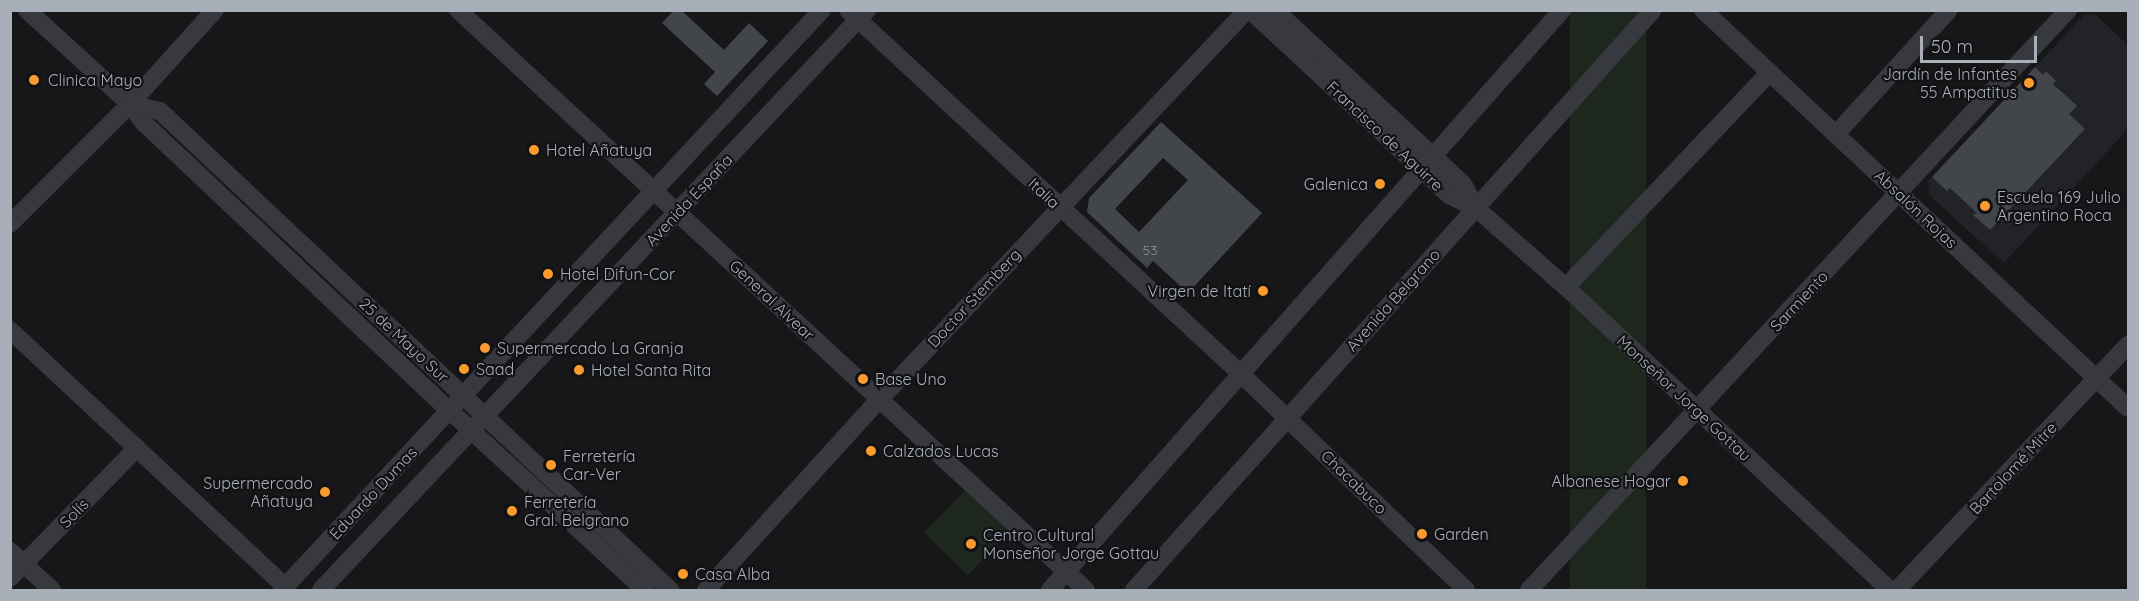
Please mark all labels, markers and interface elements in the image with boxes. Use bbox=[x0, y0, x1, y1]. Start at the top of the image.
scale bar bbox=[1923, 24, 2040, 62]
text: 50 m bbox=[1931, 35, 1973, 58]
place label: Jardín de Infantes 55 Ampatitus bbox=[1883, 64, 2017, 102]
place label: Clinica Mayo bbox=[48, 70, 142, 90]
marker: Clinica Mayo bbox=[25, 71, 43, 89]
marker: Jardín de Infantes 55 Ampatitus bbox=[2022, 76, 2036, 90]
street label: Francisco de Aguirre bbox=[1323, 77, 1447, 195]
place label: Hotel Añatuya bbox=[546, 140, 652, 160]
marker: Hotel Añatuya bbox=[527, 143, 541, 157]
street label: Avenida España bbox=[642, 150, 736, 250]
street label: Absalón Rojas bbox=[1871, 166, 1961, 252]
street label: Italia bbox=[1024, 174, 1064, 212]
place label: Galenica bbox=[1304, 174, 1368, 194]
marker: Galenica bbox=[1373, 177, 1387, 191]
place label: Escuela 169 Julio Argentino Roca bbox=[1997, 187, 2121, 225]
marker: Escuela 169 Julio Argentino Roca bbox=[1978, 199, 1992, 213]
house number: 53 bbox=[1143, 242, 1157, 258]
street label: Doctor Stemberg bbox=[923, 245, 1025, 351]
street label: Avenida Belgrano bbox=[1342, 245, 1444, 355]
street label: General Alvear bbox=[726, 256, 818, 344]
place label: Hotel Difun-Cor bbox=[560, 264, 675, 284]
marker: Hotel Difun-Cor bbox=[541, 267, 555, 281]
street label: Sarmiento bbox=[1766, 267, 1832, 335]
place label: Virgen de Itatí bbox=[1148, 281, 1251, 301]
marker: Virgen de Itatí bbox=[1256, 284, 1270, 298]
street label: 25 de Mayo Sur bbox=[355, 294, 453, 386]
street label: Monseñor Jorge Gottau bbox=[1613, 331, 1755, 465]
place label: Supermercado La Granja bbox=[497, 338, 684, 358]
marker: Supermercado La Granja bbox=[478, 341, 492, 355]
place label: Saad bbox=[476, 359, 514, 379]
place label: Hotel Santa Rita bbox=[591, 360, 711, 380]
marker: Saad bbox=[457, 362, 471, 376]
marker: Hotel Santa Rita bbox=[572, 363, 586, 377]
place label: Base Uno bbox=[875, 369, 946, 389]
marker: Base Uno bbox=[856, 372, 870, 386]
street label: Bartolomé Mitre bbox=[1965, 418, 2061, 518]
place label: Calzados Lucas bbox=[883, 441, 999, 461]
street label: Eduardo Dumas bbox=[325, 443, 421, 543]
marker: Calzados Lucas bbox=[864, 444, 878, 458]
place label: Ferretería Car-Ver bbox=[563, 446, 636, 484]
street label: Chacabuco bbox=[1317, 446, 1391, 518]
marker: Ferretería Car-Ver bbox=[544, 458, 558, 472]
place label: Albanese Hogar bbox=[1551, 471, 1671, 491]
place label: Supermercado Añatuya bbox=[203, 473, 313, 511]
marker: Albanese Hogar bbox=[1676, 474, 1690, 488]
marker: Supermercado Añatuya bbox=[318, 485, 332, 499]
place label: Ferretería Gral. Belgrano bbox=[524, 492, 629, 530]
street label: Solís bbox=[56, 494, 92, 532]
marker: Ferretería Gral. Belgrano bbox=[505, 504, 519, 518]
place label: Garden bbox=[1434, 524, 1489, 544]
place label: Centro Cultural Monseñor Jorge Gottau bbox=[983, 525, 1159, 563]
marker: Garden bbox=[1415, 527, 1429, 541]
marker: Centro Cultural Monseñor Jorge Gottau bbox=[964, 537, 978, 551]
place label: Casa Alba bbox=[695, 564, 770, 584]
marker: Casa Alba bbox=[676, 567, 690, 581]

